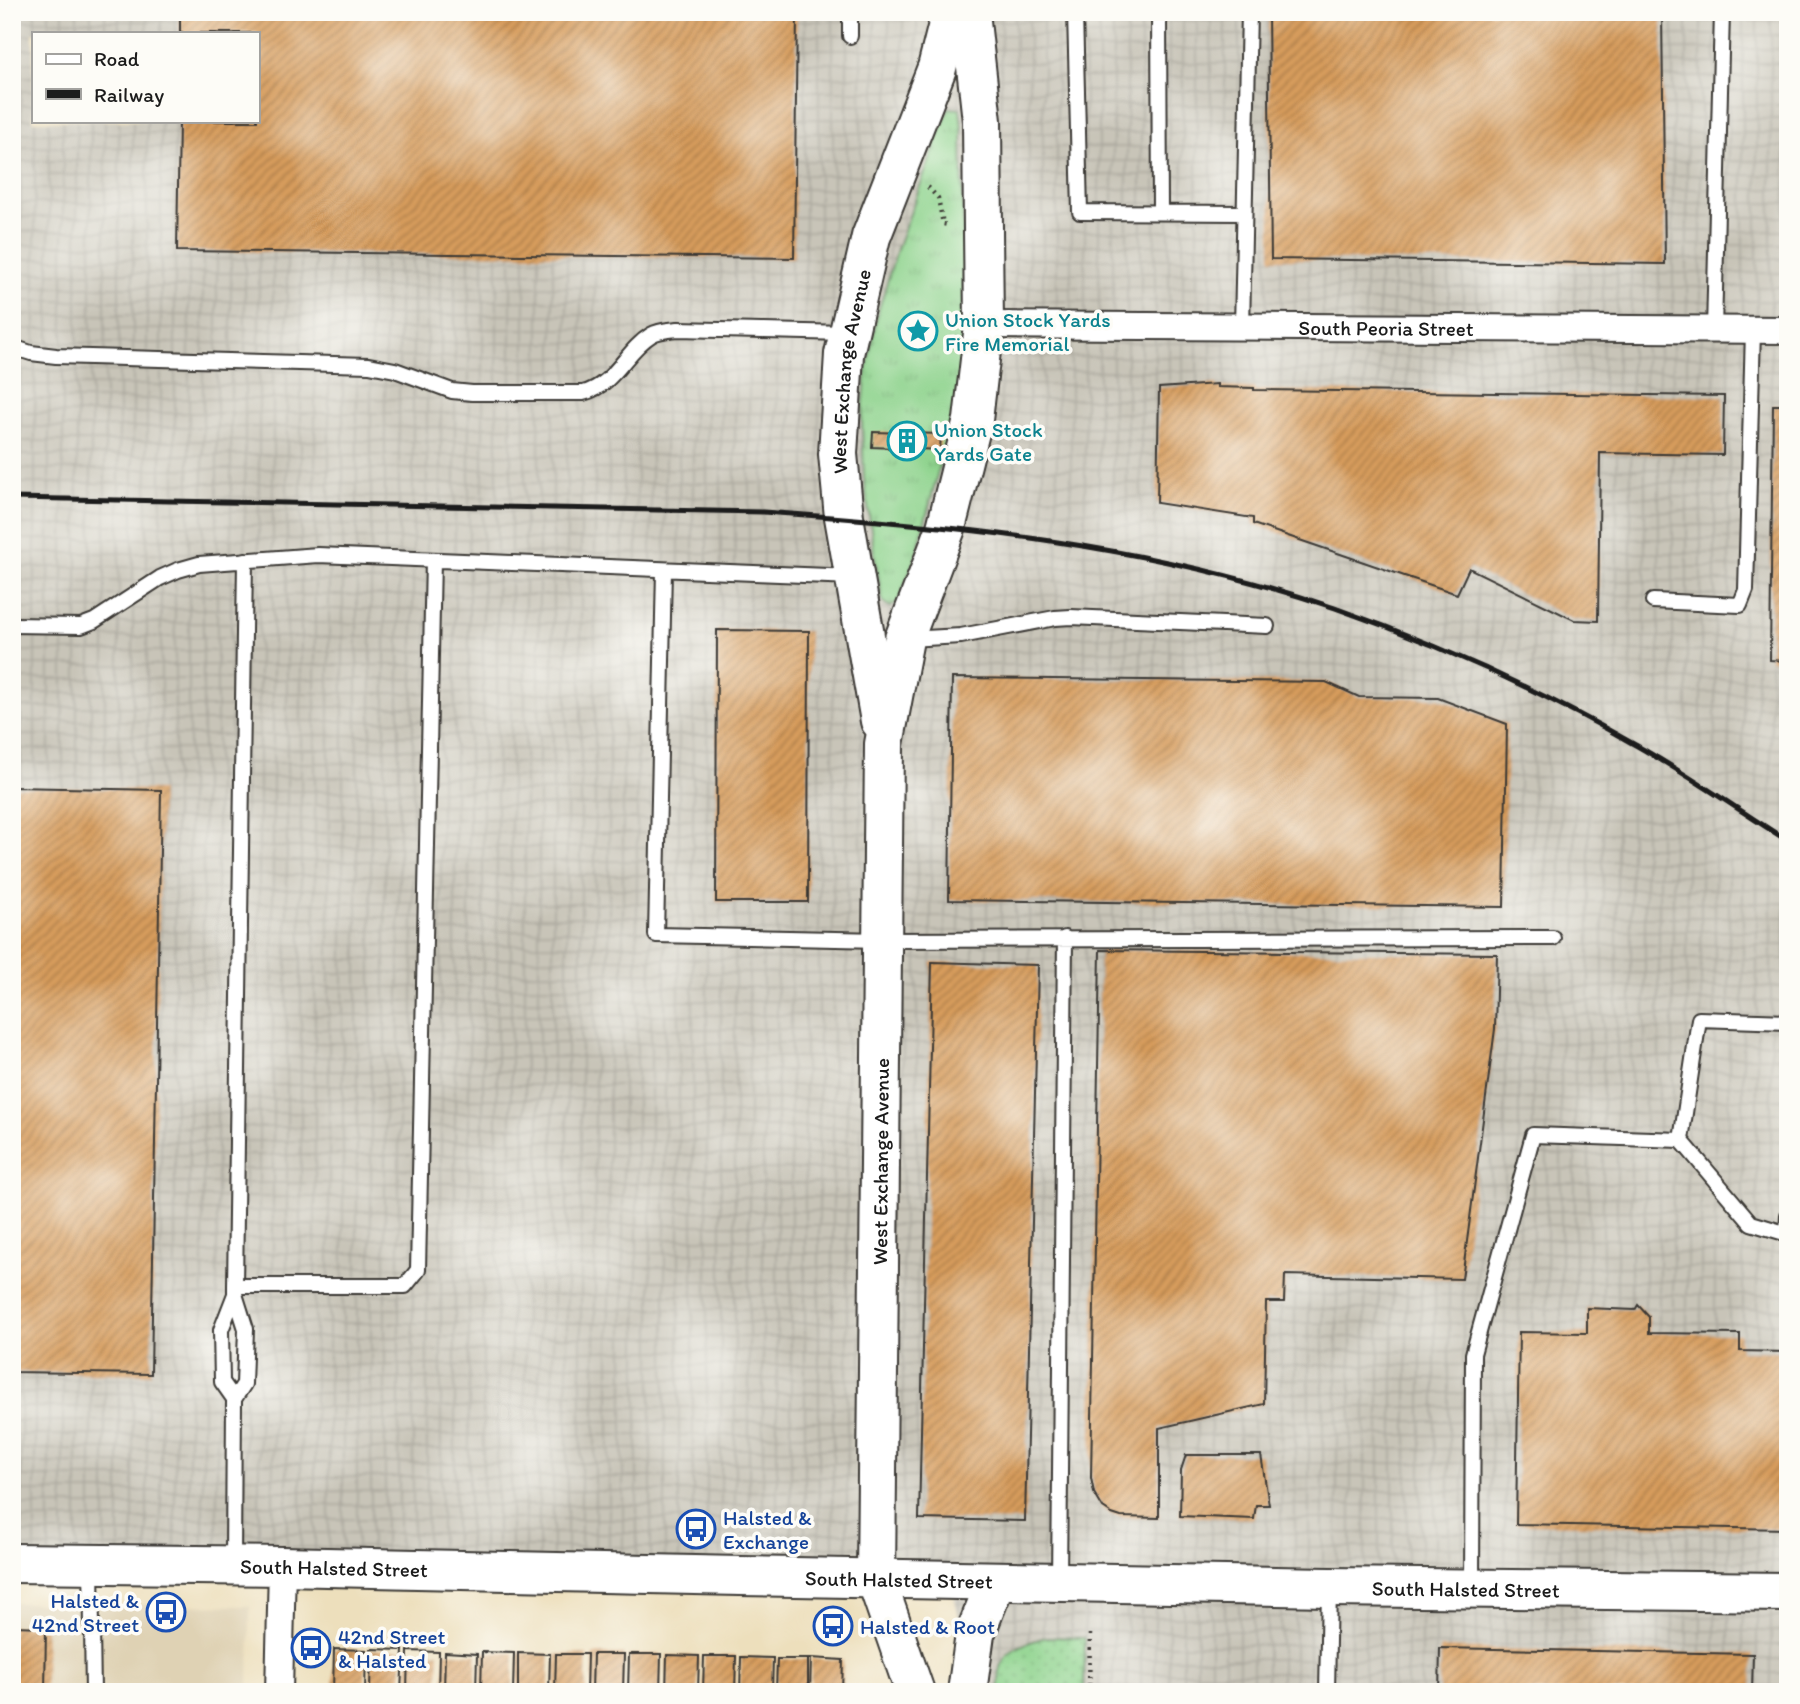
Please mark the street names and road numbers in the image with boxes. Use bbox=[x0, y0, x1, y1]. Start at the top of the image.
street label: West Exchange Avenue bbox=[825, 266, 876, 475]
street label: South Peoria Street bbox=[1298, 314, 1474, 341]
street label: West Exchange Avenue bbox=[867, 1058, 893, 1265]
street label: South Halsted Street bbox=[240, 1553, 428, 1582]
street label: South Halsted Street bbox=[805, 1565, 993, 1593]
street label: South Halsted Street bbox=[1372, 1575, 1560, 1602]

